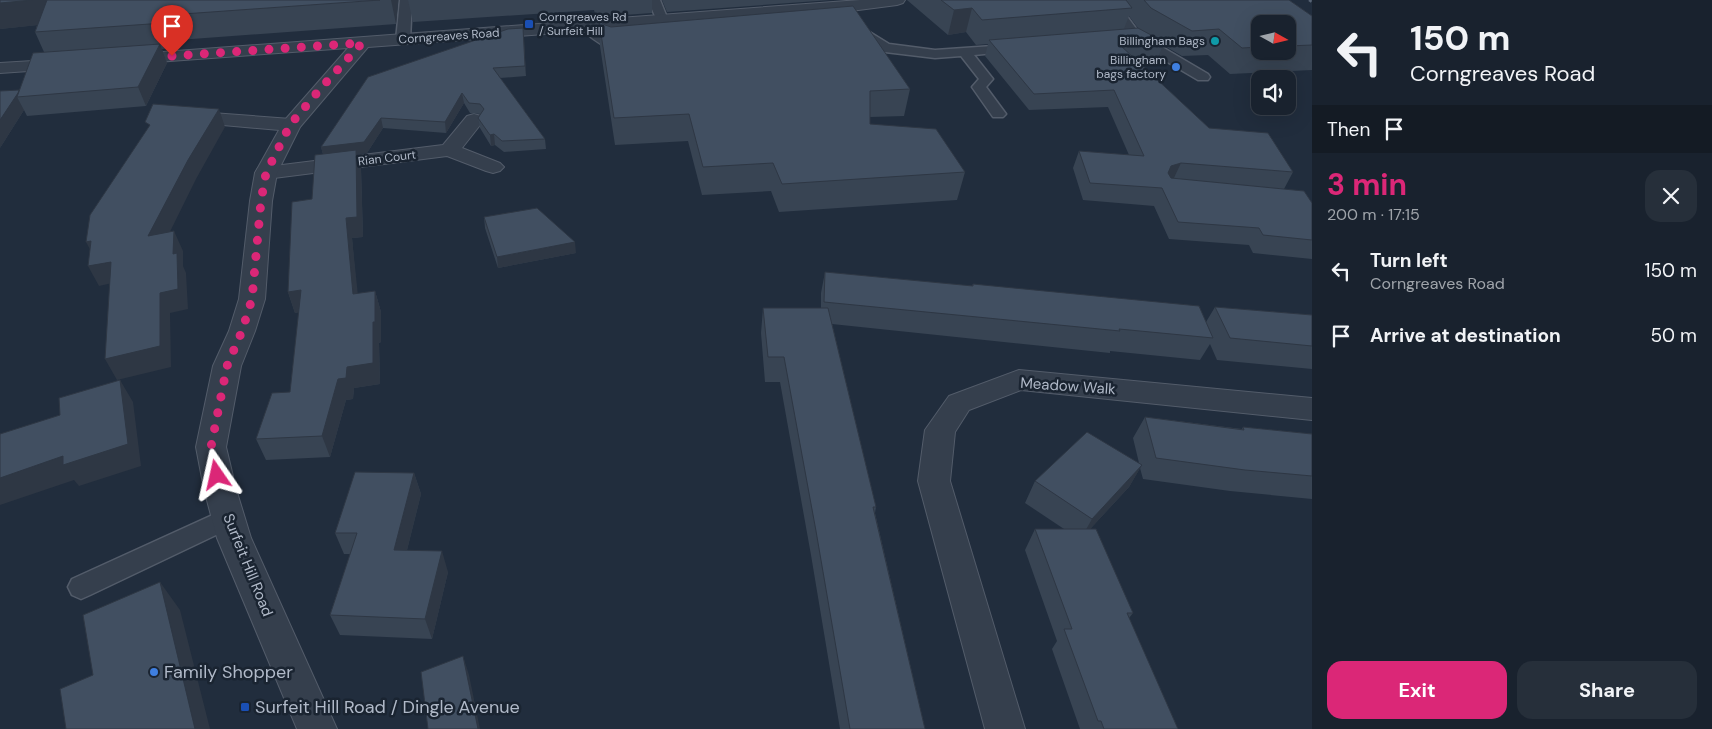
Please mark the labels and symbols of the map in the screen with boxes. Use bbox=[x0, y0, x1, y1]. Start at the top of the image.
pin bbox=[151, 5, 193, 56]
place label: Corngreaves Rd / Surfeit Hill bbox=[539, 9, 626, 39]
north arrow bbox=[1251, 15, 1296, 60]
marker: Corngreaves Rd / Surfeit Hill bbox=[523, 18, 535, 30]
street label: Corngreaves Road bbox=[398, 24, 500, 48]
place label: Billingham Bags bbox=[1119, 33, 1205, 49]
marker: Billingham Bags bbox=[1209, 35, 1221, 47]
place label: Billingham bags factory bbox=[1096, 52, 1166, 82]
marker: Billingham bags factory bbox=[1170, 61, 1182, 73]
street label: Rian Court bbox=[357, 146, 417, 169]
street label: Meadow Walk bbox=[1020, 373, 1117, 399]
position arrow bbox=[190, 448, 242, 500]
street label: Surfeit Hill Road bbox=[218, 511, 278, 619]
place label: Family Shopper bbox=[164, 660, 293, 684]
marker: Family Shopper bbox=[148, 666, 160, 678]
place label: Surfeit Hill Road / Dingle Avenue bbox=[255, 695, 520, 719]
marker: Surfeit Hill Road / Dingle Avenue bbox=[239, 701, 251, 713]

